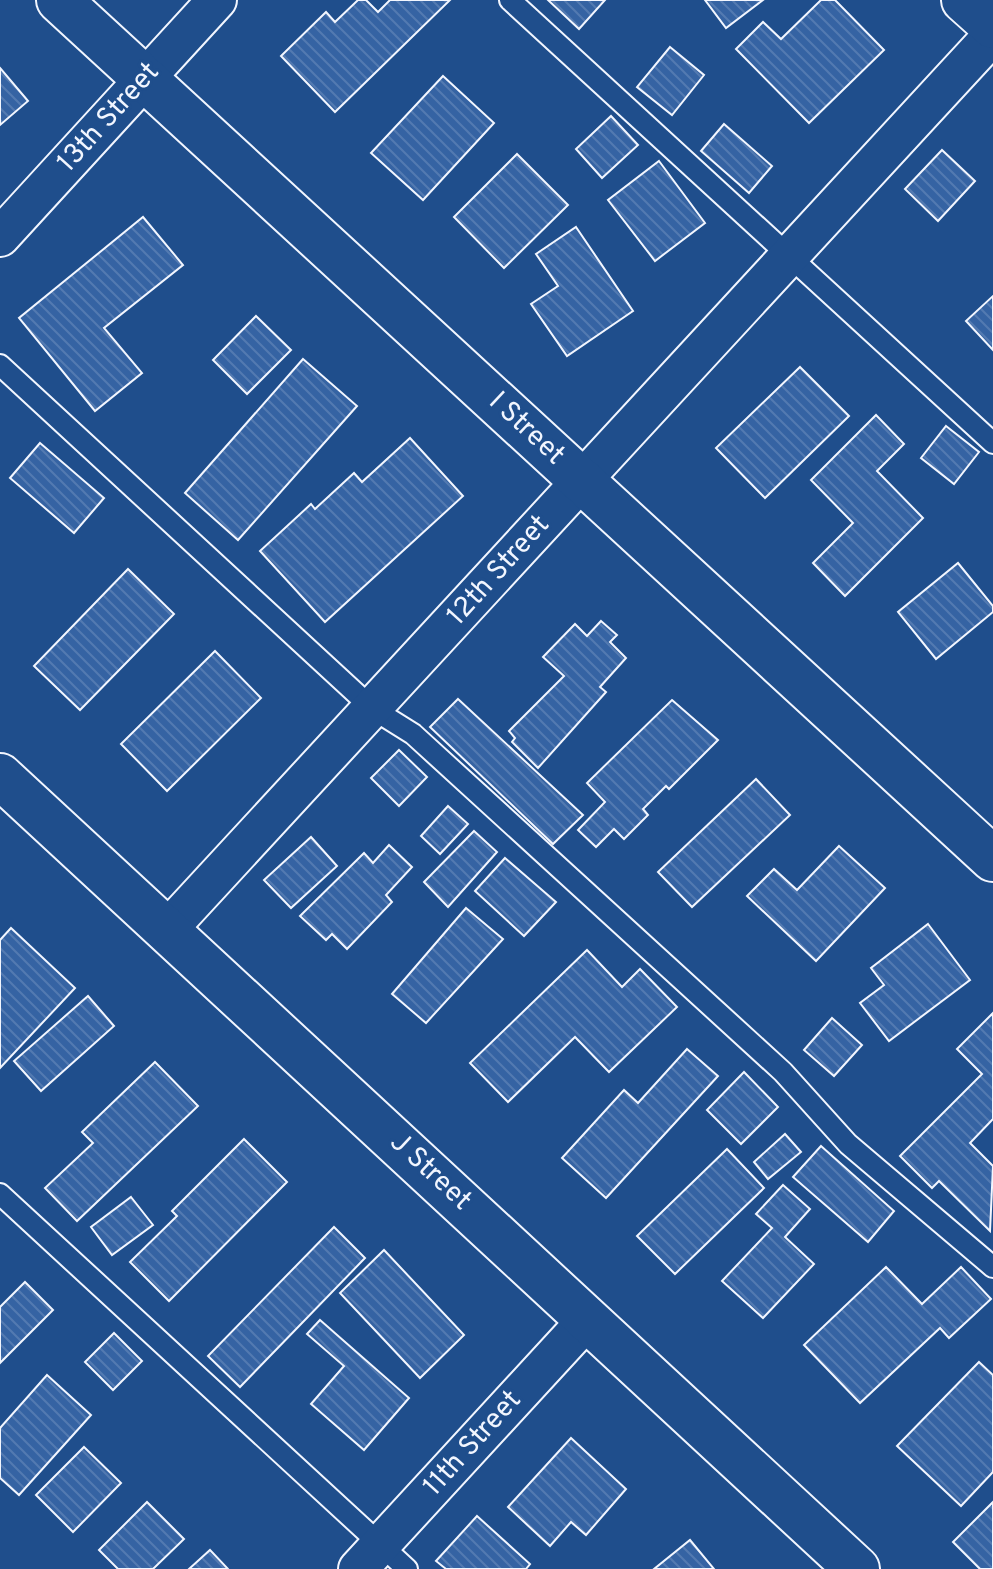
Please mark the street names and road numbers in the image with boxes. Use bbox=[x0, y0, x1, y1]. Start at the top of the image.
street label: 13th Street bbox=[50, 55, 168, 181]
street label: I Street bbox=[480, 385, 572, 473]
street label: 12th Street bbox=[440, 508, 558, 634]
street label: J Street bbox=[382, 1125, 478, 1219]
street label: 11th Street bbox=[416, 1384, 530, 1504]

